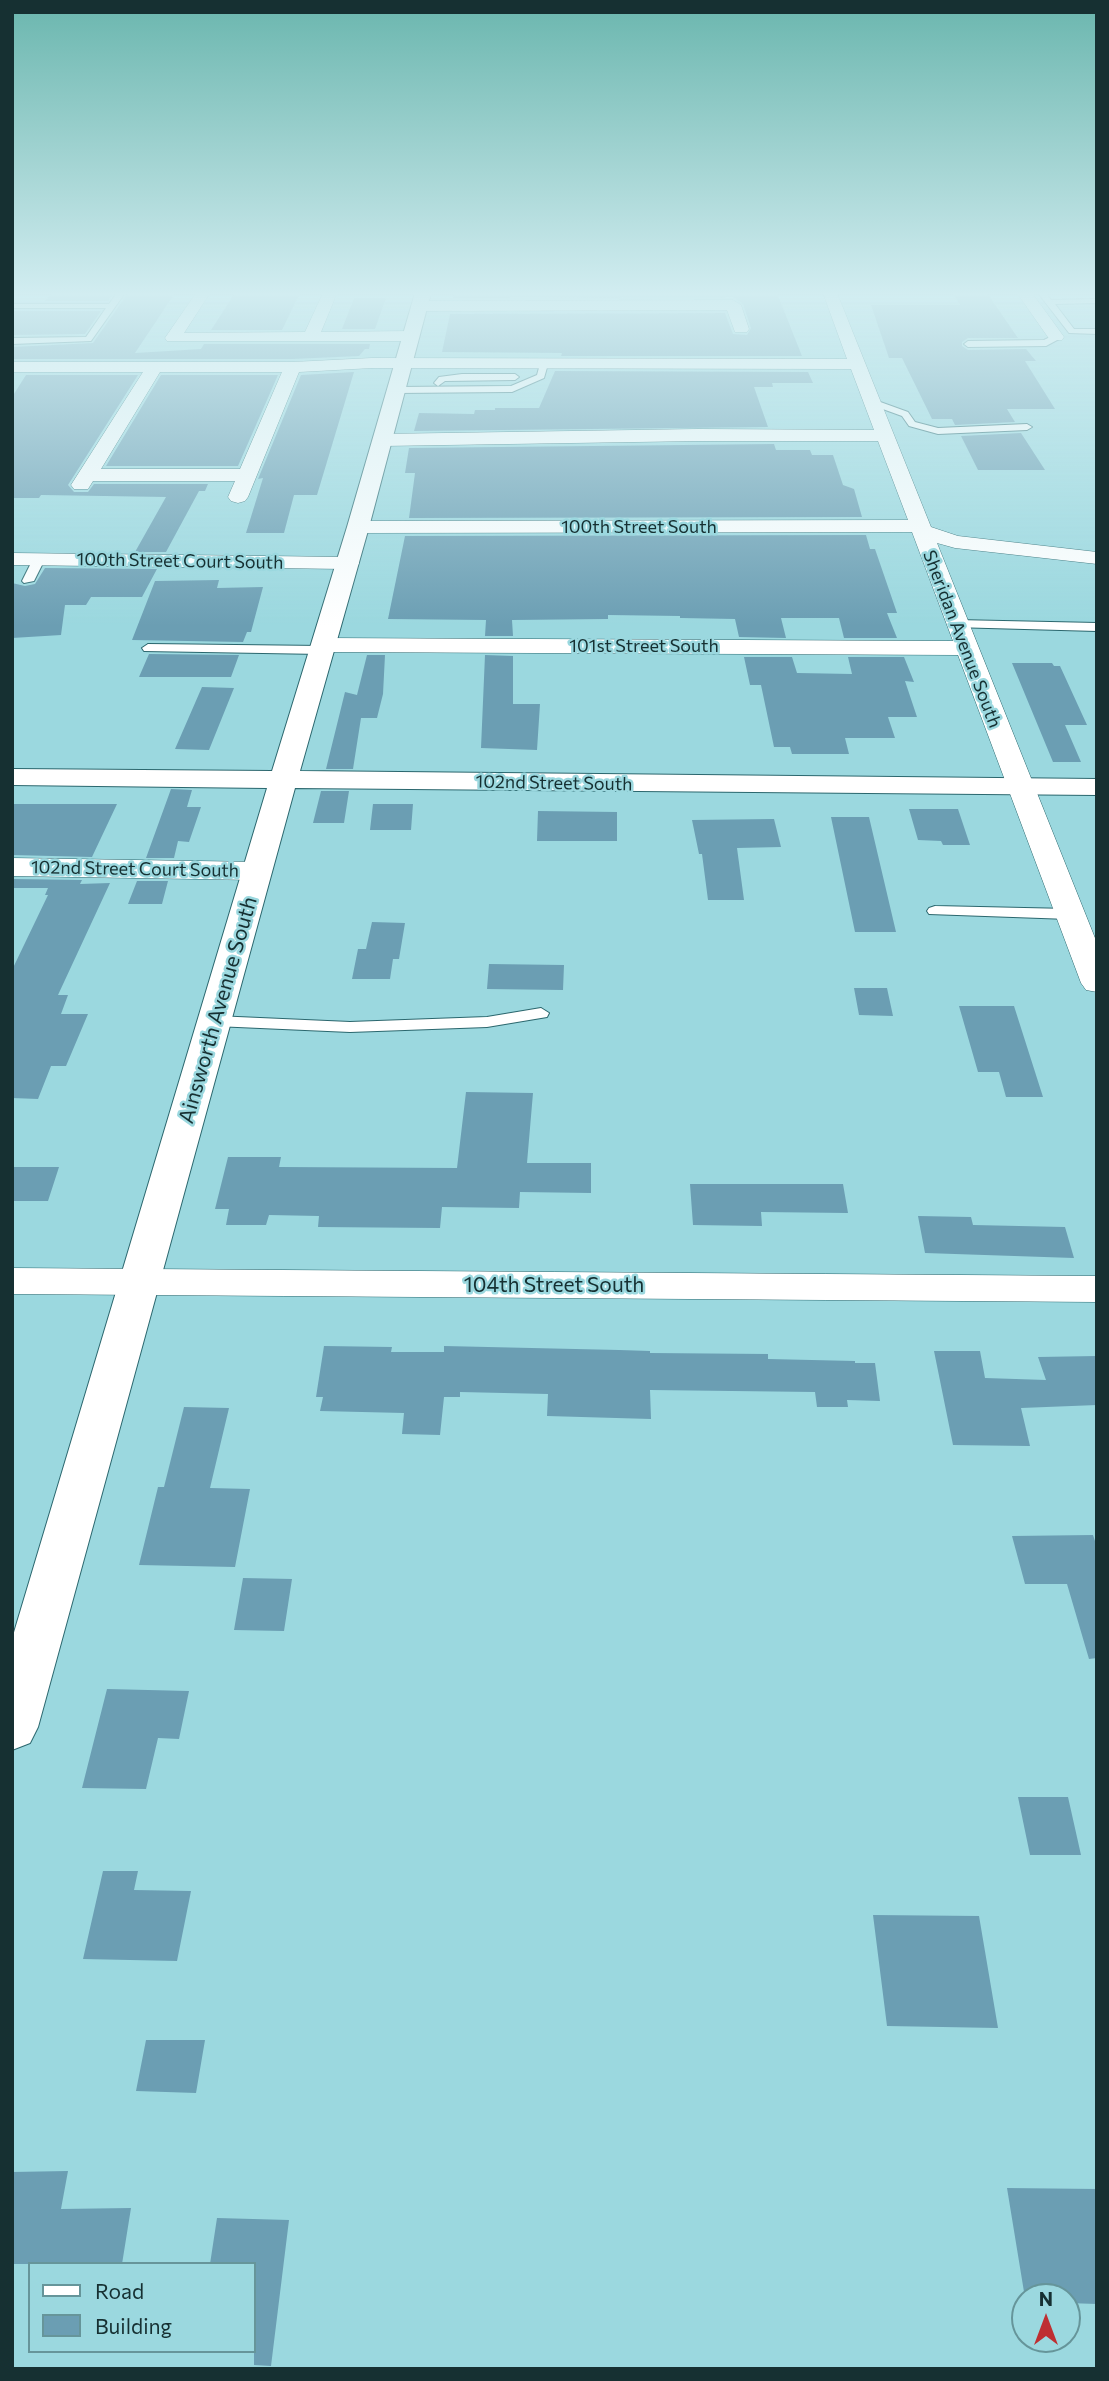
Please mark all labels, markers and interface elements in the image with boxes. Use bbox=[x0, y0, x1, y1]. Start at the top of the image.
street label: 100th Street South bbox=[561, 516, 717, 538]
street label: Sheridan Avenue South bbox=[918, 547, 1006, 731]
street label: 100th Street Court South bbox=[76, 548, 284, 574]
street label: 101st Street South bbox=[569, 635, 719, 657]
street label: 102nd Street South bbox=[475, 771, 633, 795]
street label: 102nd Street Court South bbox=[31, 856, 239, 882]
street label: Ainsworth Avenue South bbox=[174, 894, 262, 1126]
street label: 104th Street South bbox=[464, 1272, 644, 1298]
legend bbox=[28, 2262, 256, 2353]
text: Road bbox=[95, 2278, 144, 2303]
north arrow bbox=[1011, 2283, 1081, 2353]
text: N bbox=[1039, 2287, 1053, 2310]
text: Building bbox=[95, 2313, 172, 2338]

